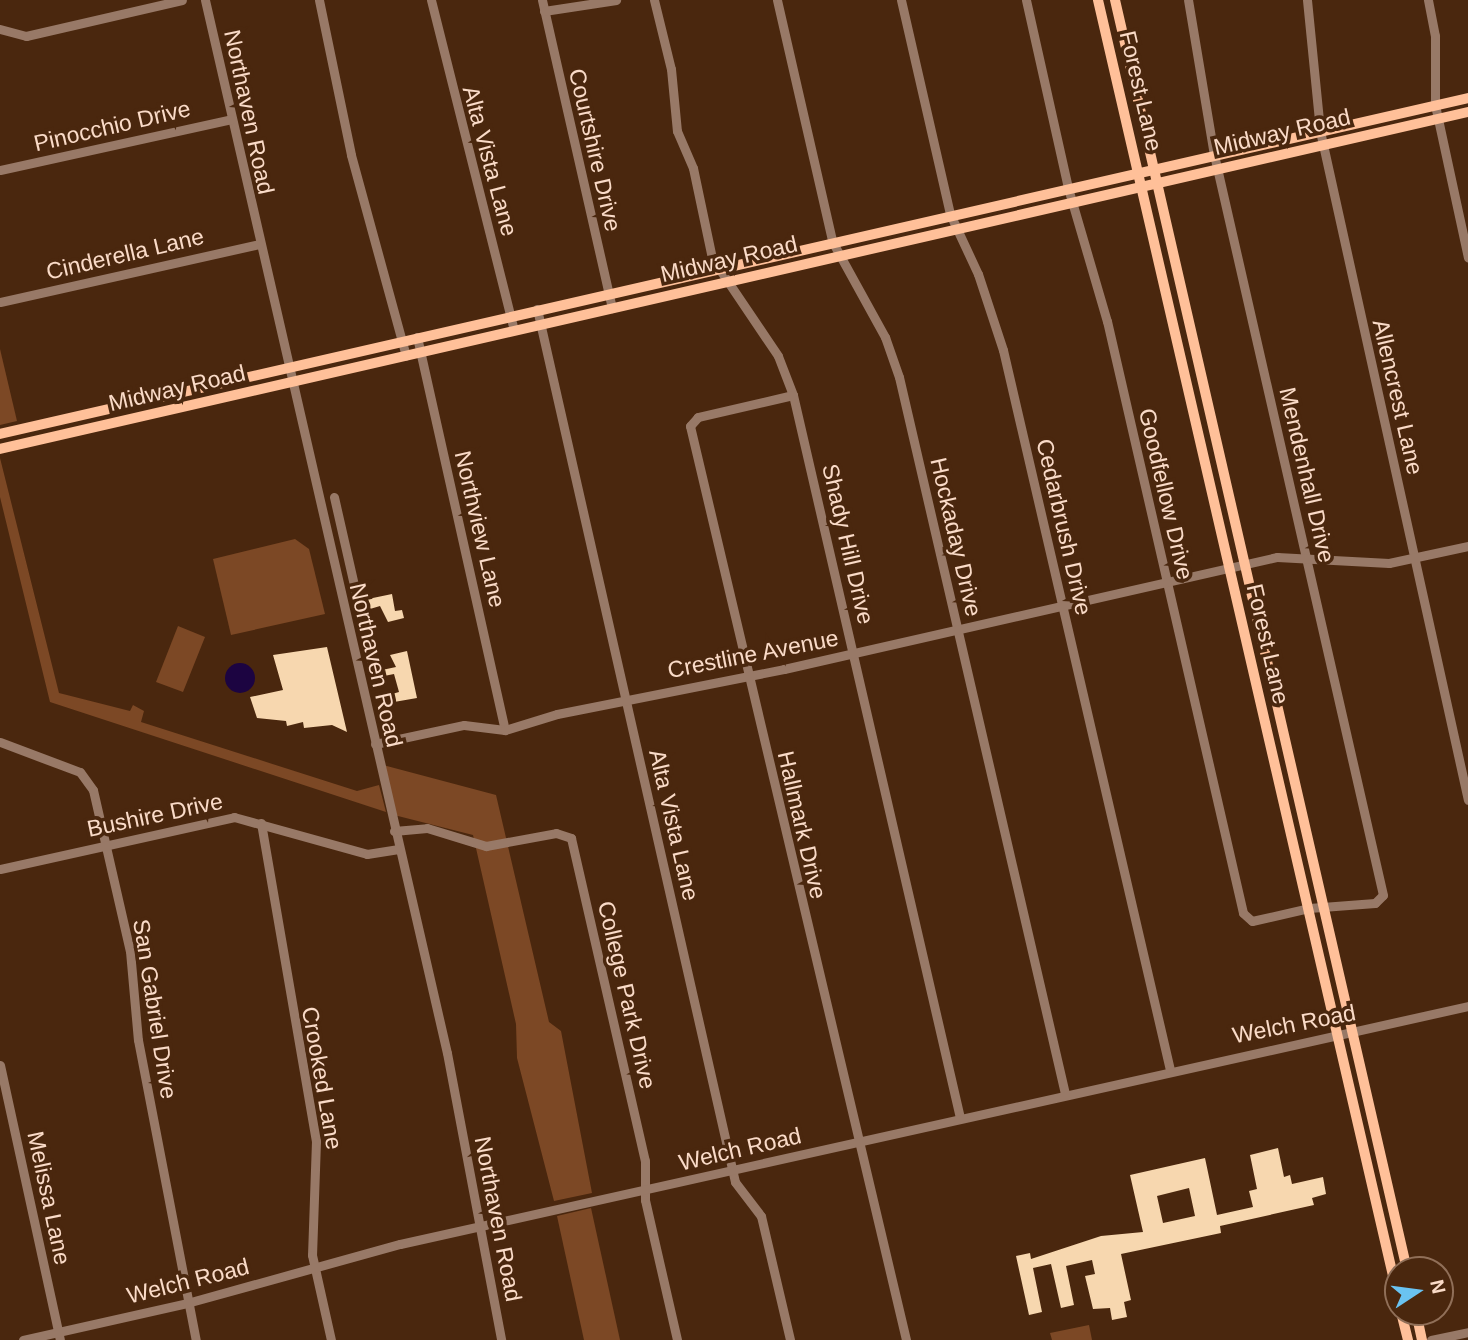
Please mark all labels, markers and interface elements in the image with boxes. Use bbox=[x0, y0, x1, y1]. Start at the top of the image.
street label: Northaven Road bbox=[218, 27, 280, 197]
street label: Forest Lane bbox=[1114, 28, 1168, 154]
street label: Courtshire Drive bbox=[563, 66, 627, 234]
street label: Alta Vista Lane bbox=[457, 83, 523, 239]
street label: Pinocchio Drive bbox=[31, 95, 193, 157]
street label: Midway Road bbox=[1211, 103, 1353, 161]
street label: Cinderella Lane bbox=[43, 222, 207, 286]
street label: Midway Road bbox=[658, 230, 800, 288]
street label: Allencrest Lane bbox=[1367, 317, 1429, 477]
street label: Midway Road bbox=[106, 359, 248, 417]
street label: Mendenhall Drive bbox=[1273, 385, 1341, 565]
street label: Goodfellow Drive bbox=[1133, 406, 1199, 582]
street label: Cedarbrush Drive bbox=[1030, 436, 1098, 618]
street label: Northview Lane bbox=[449, 448, 511, 610]
street label: Hockaday Drive bbox=[924, 455, 988, 619]
street label: Shady Hill Drive bbox=[816, 461, 880, 627]
street label: Northaven Road bbox=[344, 580, 408, 750]
street label: Forest Lane bbox=[1241, 581, 1295, 707]
street label: Crestline Avenue bbox=[665, 624, 841, 684]
street label: Alta Vista Lane bbox=[643, 747, 705, 903]
street label: Hallmark Drive bbox=[772, 748, 832, 902]
street label: Bushire Drive bbox=[85, 787, 225, 843]
street label: College Park Drive bbox=[592, 898, 662, 1092]
street label: San Gabriel Drive bbox=[127, 917, 183, 1101]
street label: Welch Road bbox=[1230, 999, 1358, 1049]
street label: Crooked Lane bbox=[296, 1004, 348, 1152]
street label: Welch Road bbox=[676, 1122, 804, 1176]
street label: Melissa Lane bbox=[21, 1129, 77, 1267]
street label: Northaven Road bbox=[468, 1134, 528, 1304]
street label: Welch Road bbox=[124, 1253, 252, 1309]
north arrow bbox=[1384, 1256, 1454, 1326]
text: N bbox=[1426, 1278, 1450, 1296]

